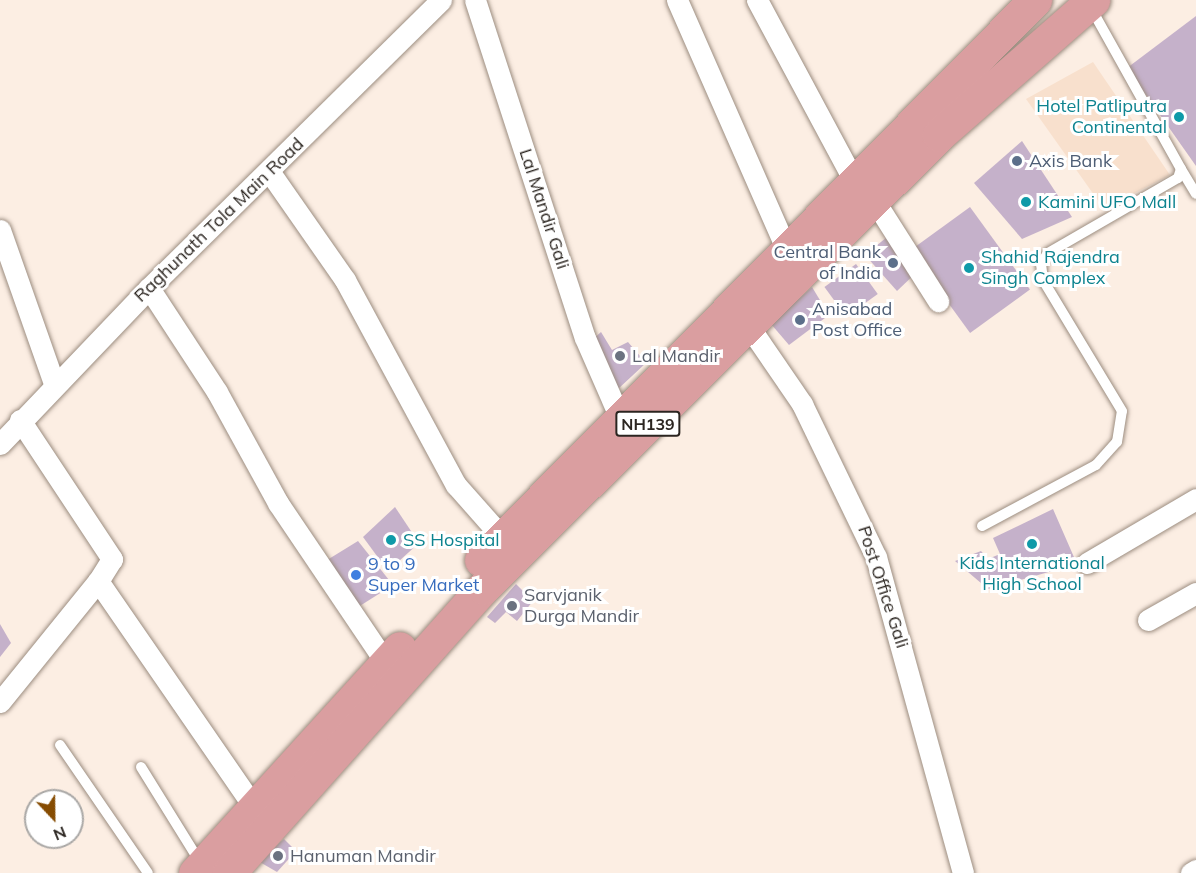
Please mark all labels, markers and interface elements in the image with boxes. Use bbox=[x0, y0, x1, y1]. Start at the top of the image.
place label: Hotel Patliputra Continental bbox=[1036, 96, 1167, 138]
marker: Hotel Patliputra Continental bbox=[1172, 110, 1186, 124]
street label: Raghunath Tola Main Road bbox=[130, 133, 308, 307]
street label: Lal Mandir Gali bbox=[514, 146, 574, 272]
place label: Axis Bank bbox=[1029, 150, 1112, 172]
marker: Axis Bank bbox=[1010, 154, 1024, 168]
place label: Kamini UFO Mall bbox=[1038, 191, 1176, 213]
marker: Kamini UFO Mall bbox=[1019, 195, 1033, 209]
place label: Central Bank of India bbox=[774, 242, 881, 284]
place label: Shahid Rajendra Singh Complex bbox=[981, 247, 1120, 290]
marker: Central Bank of India bbox=[886, 256, 900, 270]
marker: Shahid Rajendra Singh Complex bbox=[962, 261, 976, 275]
place label: Anisabad Post Office bbox=[812, 299, 902, 342]
marker: Anisabad Post Office bbox=[793, 313, 807, 327]
place label: Lal Mandir bbox=[632, 345, 720, 367]
marker: Lal Mandir bbox=[613, 349, 627, 363]
road number: NH139 bbox=[615, 411, 681, 437]
street label: Post Office Gali bbox=[853, 523, 913, 651]
place label: SS Hospital bbox=[403, 529, 500, 551]
marker: SS Hospital bbox=[384, 533, 398, 547]
marker: Kids International High School bbox=[1025, 537, 1039, 551]
place label: Kids International High School bbox=[959, 553, 1105, 596]
place label: 9 to 9 Super Market bbox=[368, 554, 479, 596]
marker: 9 to 9 Super Market bbox=[349, 568, 363, 582]
place label: Sarvjanik Durga Mandir bbox=[524, 585, 639, 628]
marker: Sarvjanik Durga Mandir bbox=[505, 599, 519, 613]
north arrow bbox=[24, 789, 84, 849]
text: N bbox=[51, 822, 69, 845]
place label: Hanuman Mandir bbox=[290, 845, 436, 867]
marker: Hanuman Mandir bbox=[271, 849, 285, 863]

